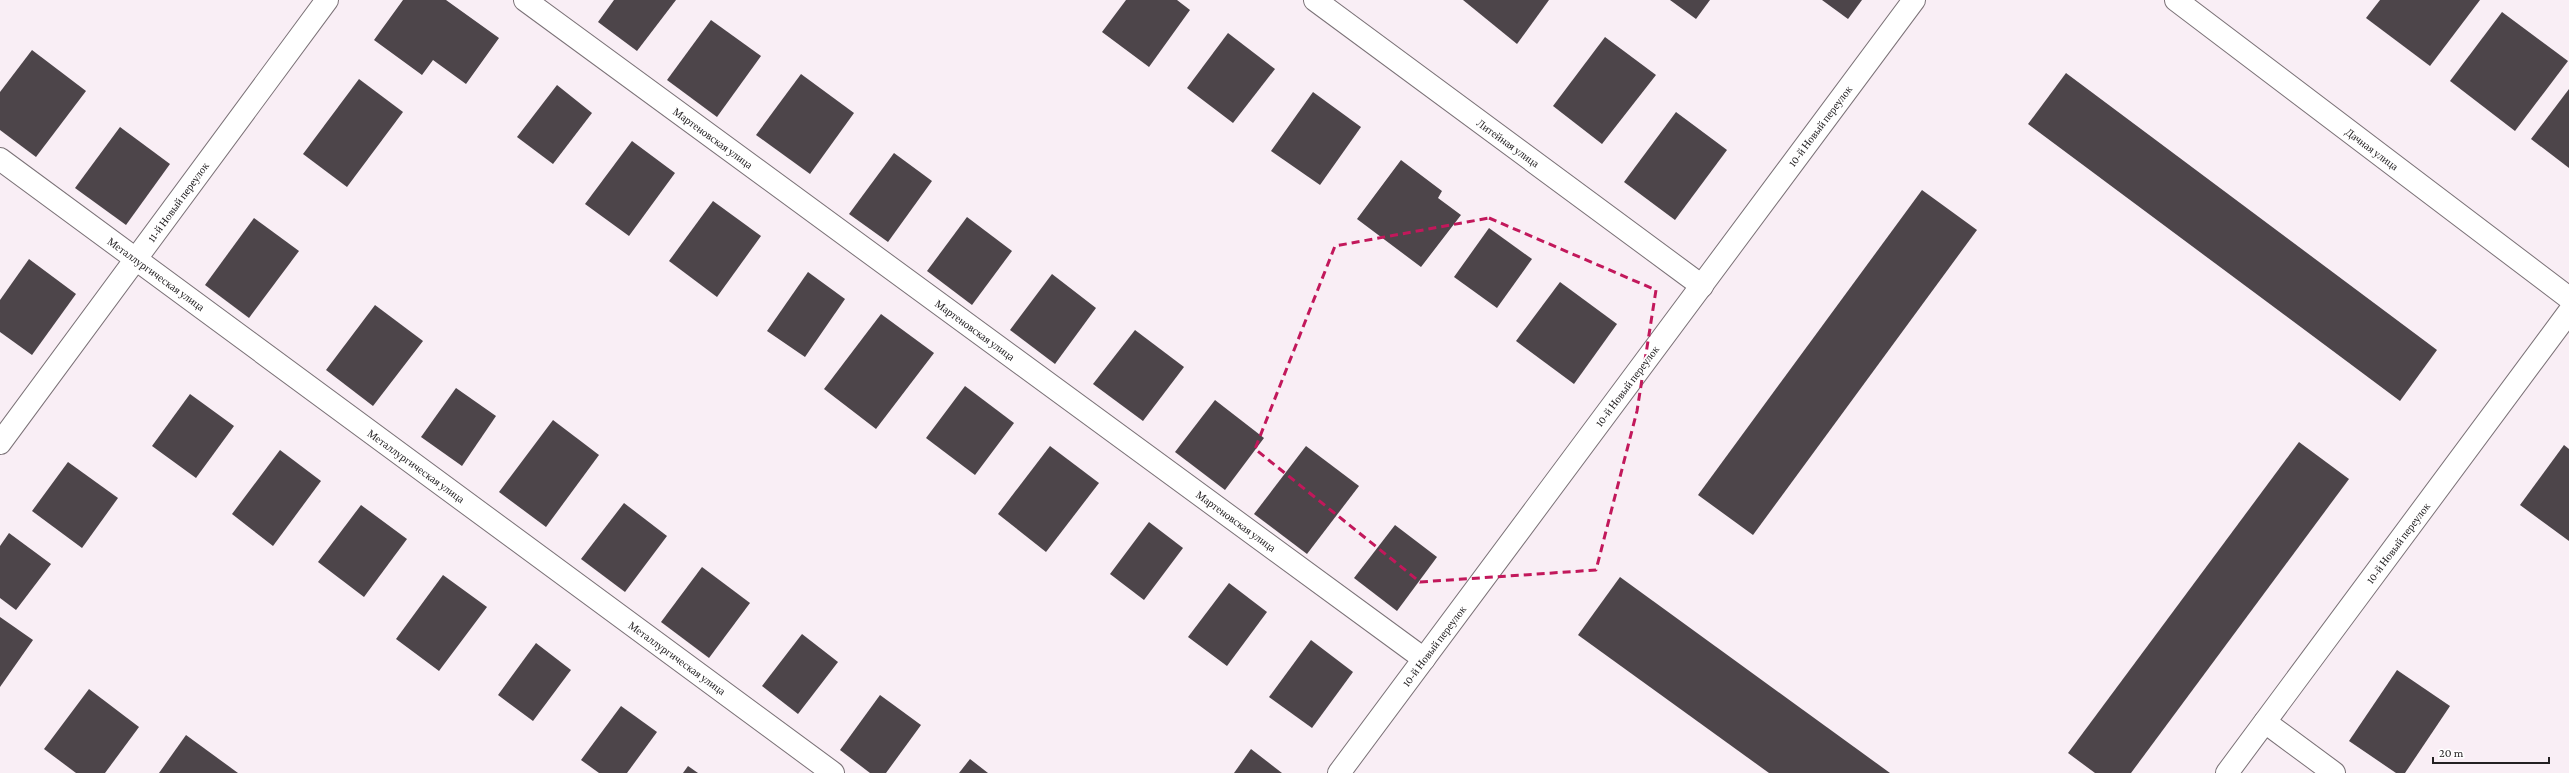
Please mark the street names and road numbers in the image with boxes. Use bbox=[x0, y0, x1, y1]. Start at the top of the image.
street label: 10-й Новый переулок bbox=[1786, 83, 1855, 169]
street label: Мартеновская улица bbox=[671, 105, 755, 171]
street label: Литейная улица bbox=[1475, 116, 1542, 170]
street label: Дачная улица bbox=[2343, 125, 2401, 173]
street label: 11-й Новый переулок bbox=[145, 159, 211, 244]
street label: Металлургическая улица bbox=[105, 235, 207, 313]
street label: Мартеновская улица bbox=[933, 297, 1017, 363]
street label: 10-й Новый переулок bbox=[1593, 343, 1662, 429]
street label: Металлургическая улица bbox=[365, 427, 467, 505]
street label: Мартеновская улица bbox=[1194, 488, 1278, 554]
street label: 10-й Новый переулок bbox=[2364, 500, 2433, 586]
street label: 10-й Новый переулок bbox=[1400, 603, 1469, 689]
street label: Металлургическая улица bbox=[626, 619, 728, 697]

